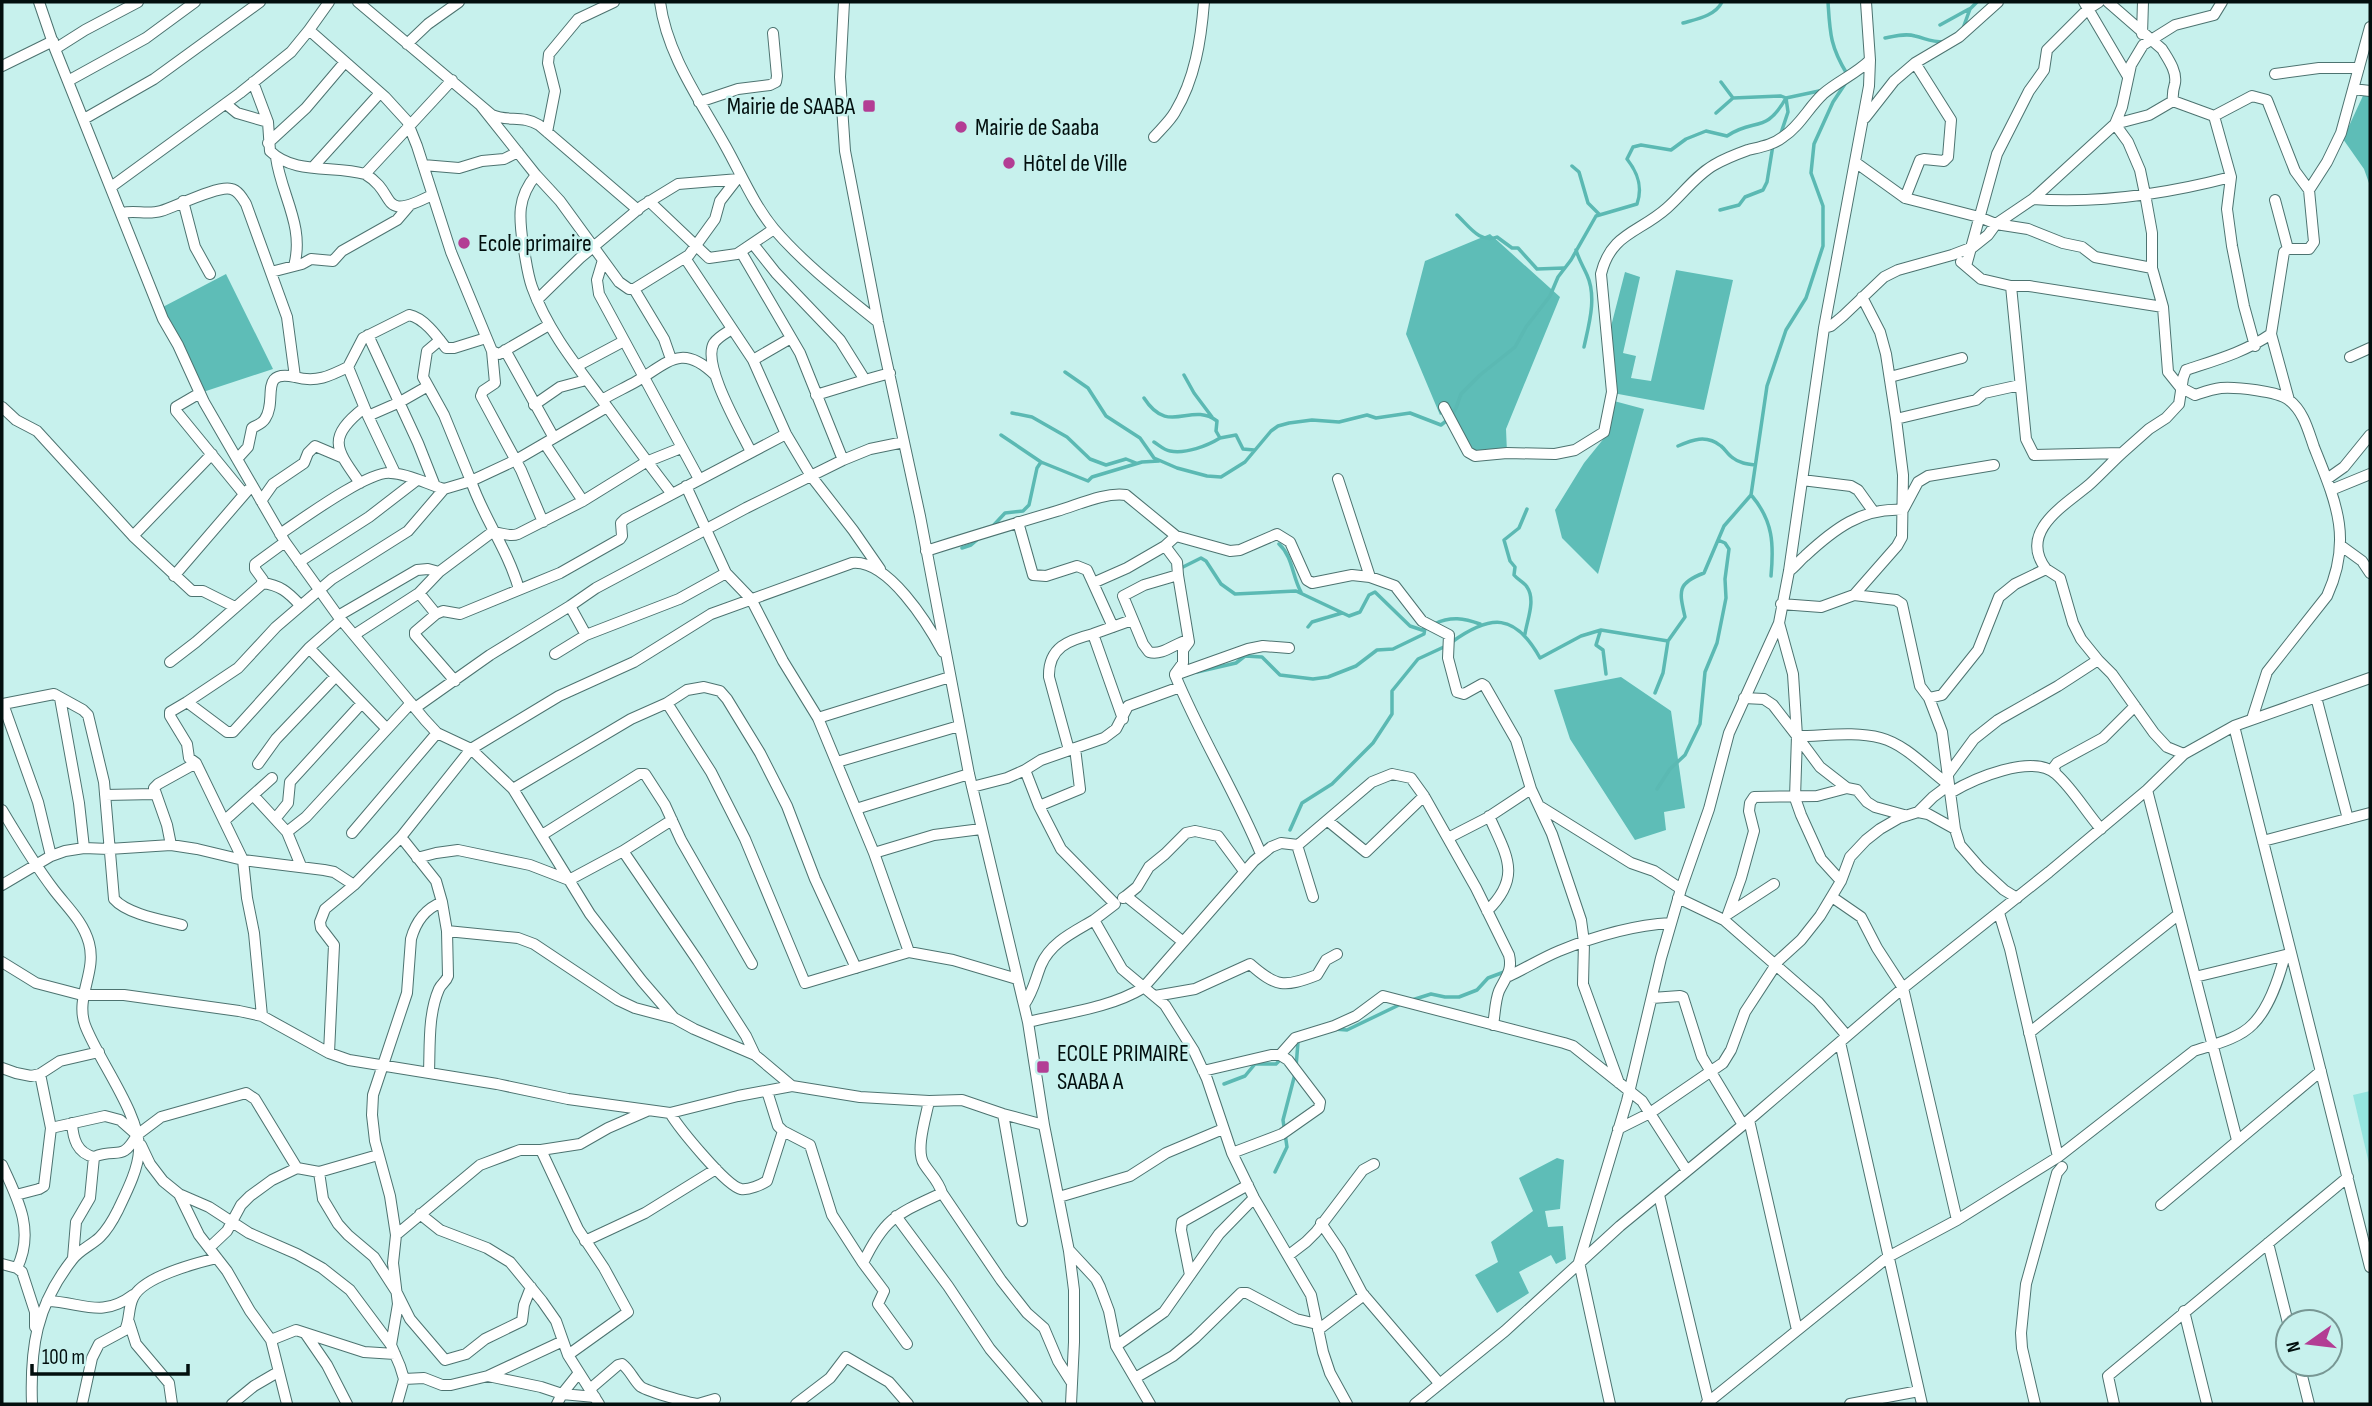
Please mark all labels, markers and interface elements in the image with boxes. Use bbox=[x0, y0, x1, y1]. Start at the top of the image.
place label: Mairie de SAABA bbox=[727, 92, 856, 121]
marker: Mairie de SAABA bbox=[861, 98, 877, 114]
place label: Mairie de Saaba bbox=[975, 113, 1099, 142]
marker: Mairie de Saaba bbox=[953, 119, 969, 135]
place label: Hôtel de Ville bbox=[1023, 149, 1128, 178]
marker: Hôtel de Ville bbox=[1001, 155, 1017, 171]
place label: Ecole primaire bbox=[478, 229, 592, 258]
marker: Ecole primaire bbox=[456, 235, 472, 251]
place label: ECOLE PRIMAIRE SAABA A bbox=[1057, 1039, 1189, 1096]
marker: ECOLE PRIMAIRE SAABA A bbox=[1035, 1059, 1051, 1075]
north arrow bbox=[2274, 1308, 2344, 1378]
scale bar bbox=[32, 1332, 187, 1376]
text: N bbox=[2282, 1339, 2306, 1354]
text: 100 m bbox=[42, 1345, 85, 1370]

